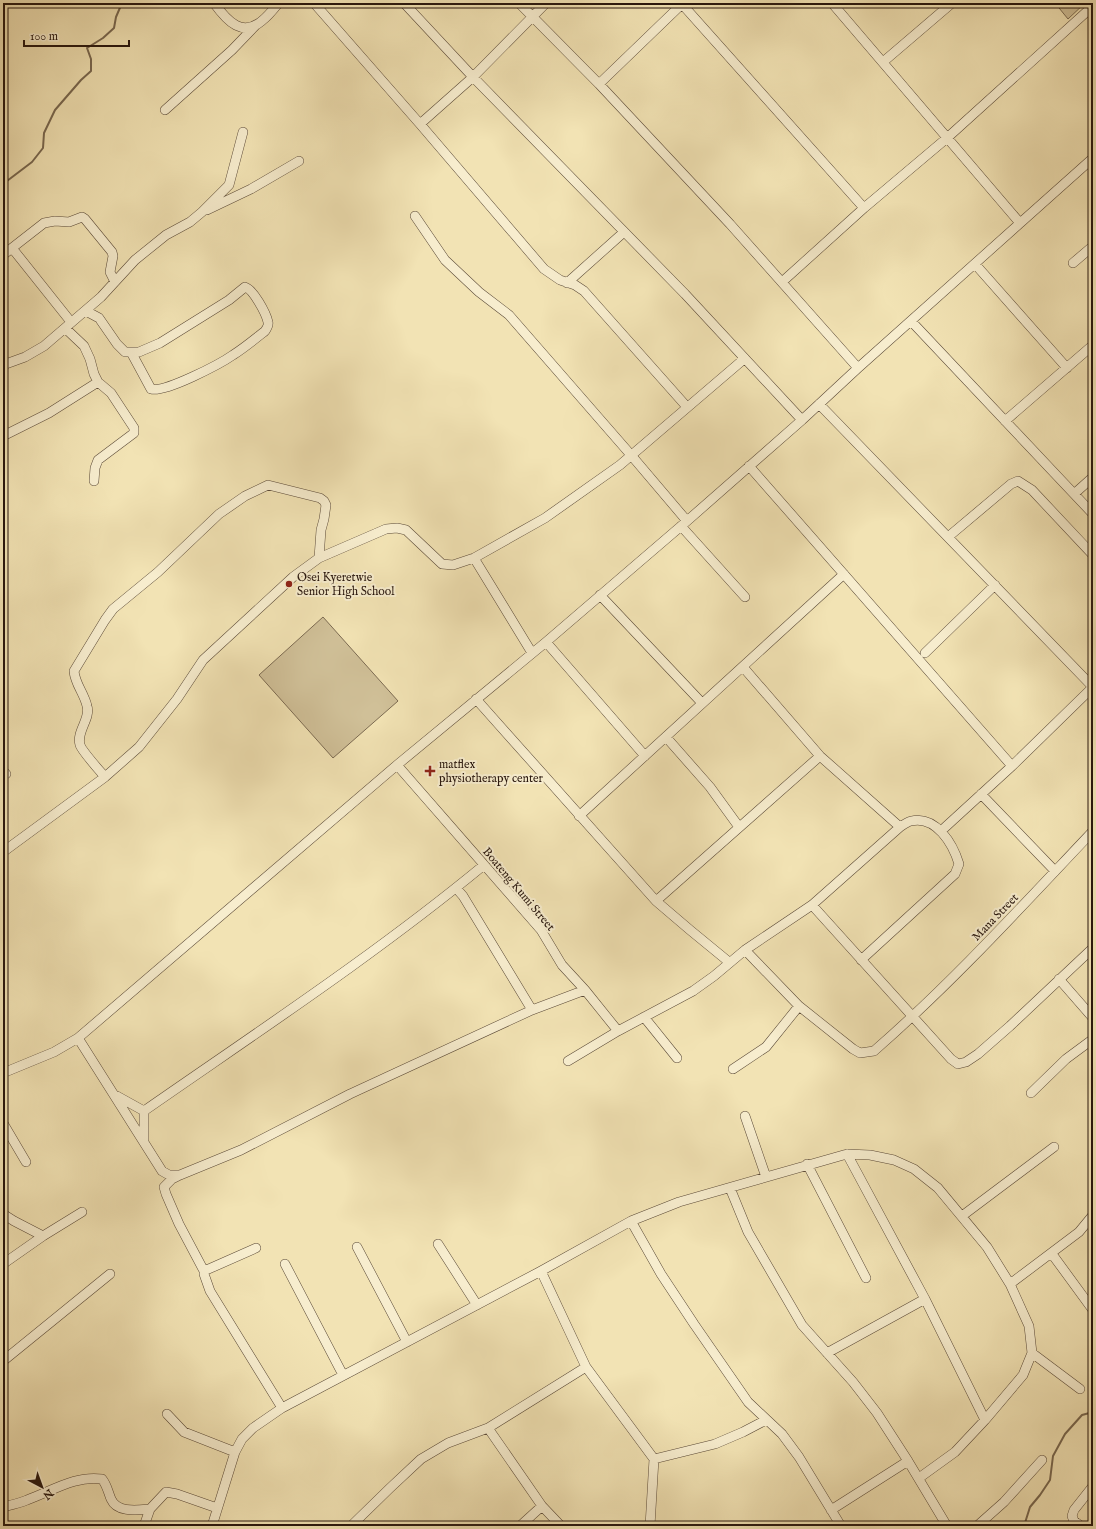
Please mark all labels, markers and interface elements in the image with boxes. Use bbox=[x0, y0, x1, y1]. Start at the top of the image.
scale bar bbox=[24, 22, 129, 48]
text: 100 m bbox=[30, 29, 58, 44]
place label: Osei Kyeretwie Senior High School bbox=[297, 570, 395, 599]
marker: Osei Kyeretwie Senior High School bbox=[284, 579, 294, 589]
place label: matflex physiotherapy center bbox=[439, 757, 544, 787]
marker: matflex physiotherapy center bbox=[424, 765, 436, 777]
street label: Boateng Kumi Street bbox=[479, 844, 558, 934]
street label: Mana Street bbox=[969, 890, 1022, 944]
north arrow bbox=[22, 1467, 62, 1507]
text: N bbox=[39, 1485, 57, 1503]

